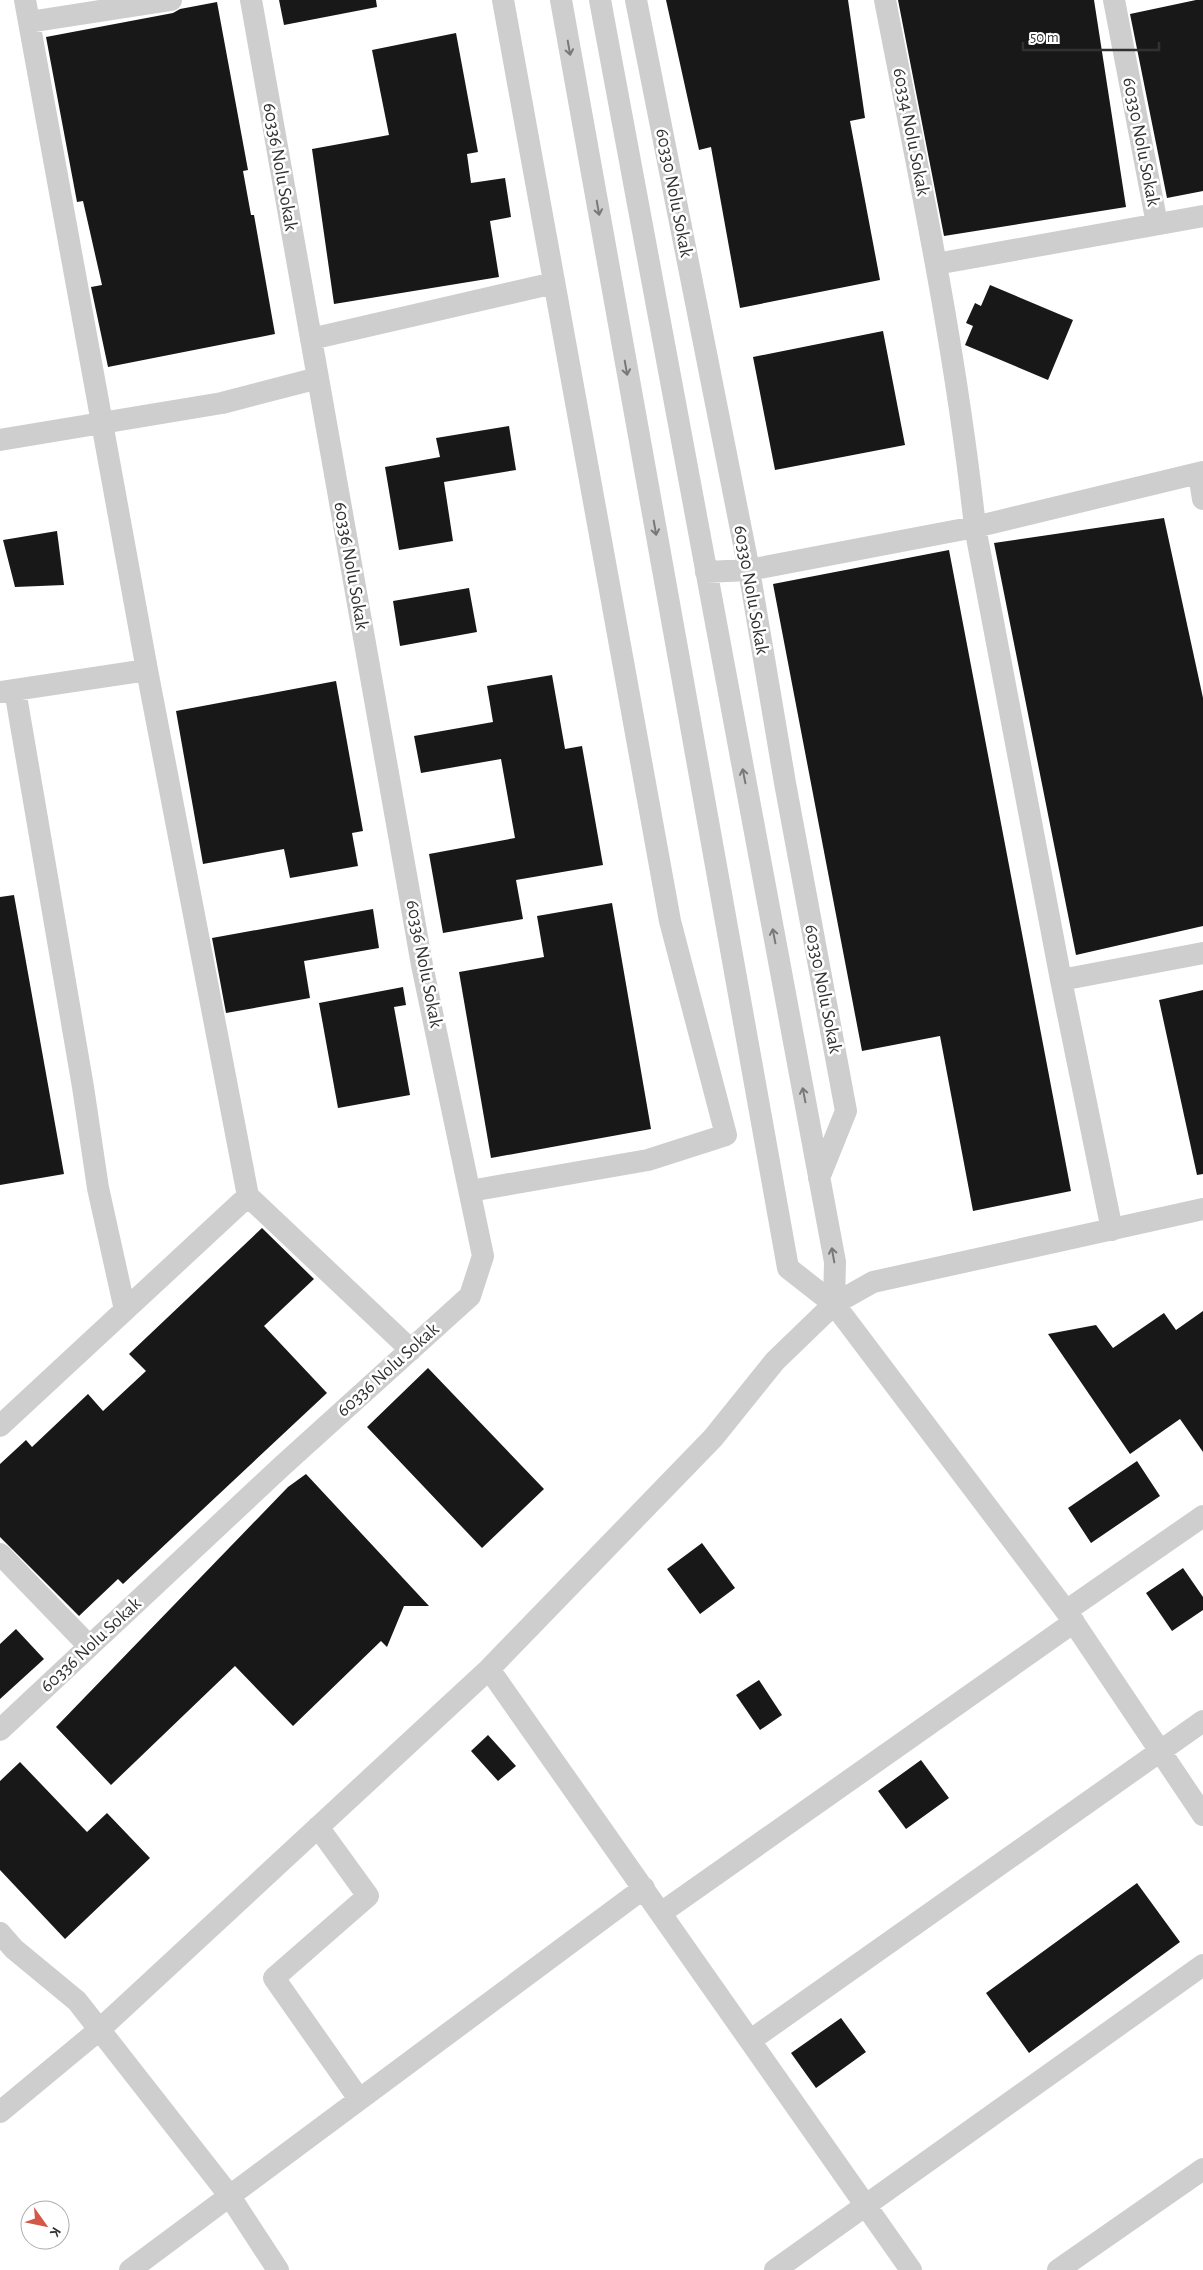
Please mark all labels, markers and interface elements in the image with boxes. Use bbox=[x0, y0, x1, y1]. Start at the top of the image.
scale bar bbox=[1023, 20, 1159, 52]
text: 50 m bbox=[1030, 30, 1059, 45]
one-way arrow bbox=[565, 40, 575, 56]
street label: 60334 Nolu Sokak bbox=[889, 66, 933, 198]
street label: 60330 Nolu Sokak bbox=[1119, 76, 1163, 208]
street label: 60336 Nolu Sokak bbox=[259, 101, 301, 233]
street label: 60330 Nolu Sokak bbox=[652, 127, 696, 259]
one-way arrow bbox=[593, 200, 603, 216]
one-way arrow bbox=[622, 360, 632, 376]
street label: 60336 Nolu Sokak bbox=[330, 500, 372, 632]
one-way arrow bbox=[650, 520, 660, 536]
street label: 60330 Nolu Sokak bbox=[730, 524, 772, 656]
one-way arrow bbox=[739, 768, 749, 784]
street label: 60336 Nolu Sokak bbox=[402, 898, 446, 1030]
street label: 60330 Nolu Sokak bbox=[801, 923, 845, 1055]
one-way arrow bbox=[768, 928, 778, 944]
one-way arrow bbox=[798, 1088, 808, 1104]
one-way arrow bbox=[828, 1247, 838, 1263]
street label: 60336 Nolu Sokak bbox=[333, 1319, 443, 1420]
street label: 60336 Nolu Sokak bbox=[37, 1594, 145, 1696]
north arrow bbox=[20, 2200, 70, 2250]
text: K bbox=[47, 2224, 63, 2239]

